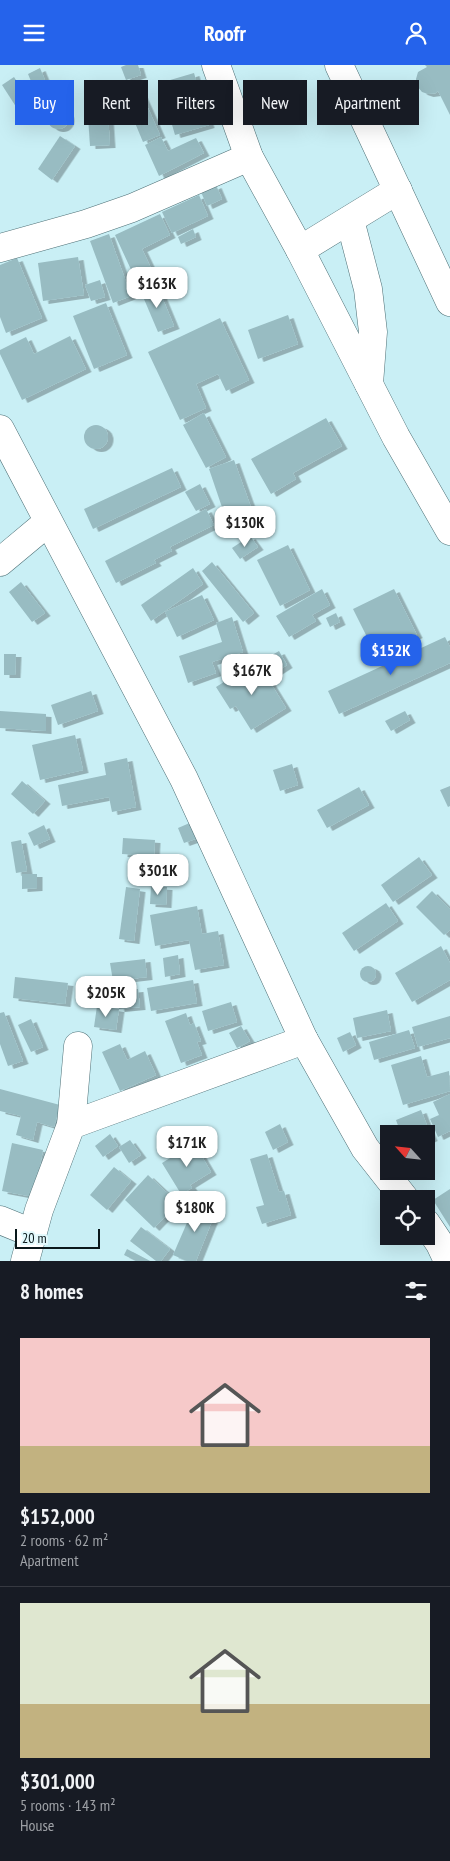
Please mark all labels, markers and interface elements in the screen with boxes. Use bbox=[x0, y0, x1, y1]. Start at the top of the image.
icon: menu bbox=[20, 19, 48, 47]
text: Roofr bbox=[204, 19, 246, 47]
icon: person bbox=[402, 19, 430, 47]
chip: Buy bbox=[15, 80, 74, 125]
chip: Rent bbox=[84, 80, 148, 125]
chip: Filters bbox=[158, 80, 233, 125]
chip: New bbox=[243, 80, 307, 125]
chip: Apartment bbox=[317, 80, 419, 125]
pin: $163K bbox=[122, 267, 192, 309]
text: $163K bbox=[138, 273, 176, 293]
pin: $130K bbox=[210, 505, 280, 548]
text: $130K bbox=[226, 512, 264, 532]
pin: $152K bbox=[356, 633, 426, 676]
text: $152K bbox=[372, 640, 410, 660]
pin: $167K bbox=[217, 653, 287, 696]
text: $167K bbox=[233, 660, 271, 680]
pin: $301K bbox=[123, 853, 193, 896]
text: $301K bbox=[139, 860, 177, 880]
pin: $205K bbox=[71, 975, 141, 1018]
text: $205K bbox=[87, 982, 125, 1002]
pin: $171K bbox=[152, 1125, 222, 1168]
north arrow bbox=[380, 1125, 435, 1180]
map controls bbox=[380, 1125, 435, 1245]
text: $171K bbox=[168, 1132, 206, 1152]
button: locate bbox=[380, 1190, 435, 1245]
pin: $180K bbox=[160, 1191, 230, 1233]
text: $180K bbox=[176, 1197, 214, 1217]
scale bar bbox=[15, 1226, 100, 1249]
text: 20 m bbox=[22, 1229, 47, 1247]
icon: filters bbox=[402, 1277, 430, 1305]
text: 8 homes bbox=[20, 1278, 83, 1305]
icon: home bbox=[180, 1370, 270, 1460]
text: $152,000 bbox=[20, 1503, 95, 1530]
text: 2 rooms · 62 m² bbox=[20, 1530, 108, 1550]
text: Apartment bbox=[20, 1550, 79, 1570]
icon: home bbox=[180, 1636, 270, 1726]
text: $301,000 bbox=[20, 1768, 95, 1795]
text: 5 rooms · 143 m² bbox=[20, 1795, 116, 1815]
text: House bbox=[20, 1815, 54, 1835]

